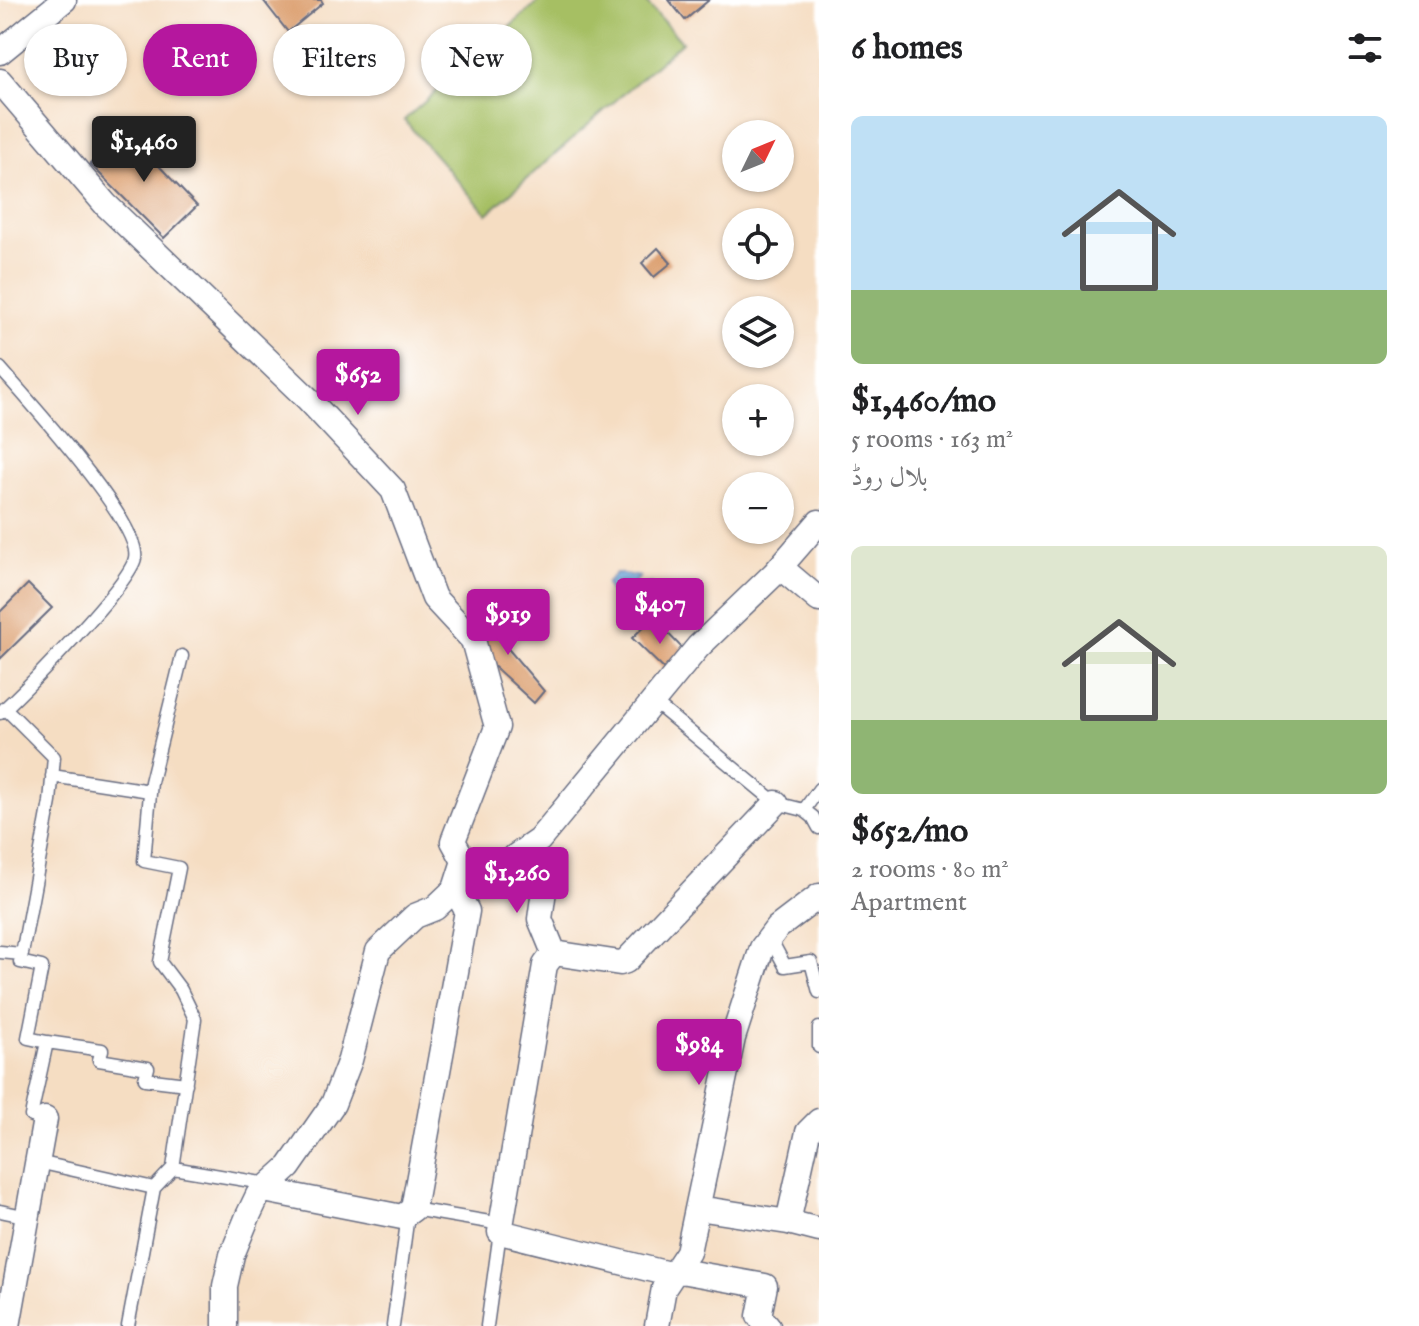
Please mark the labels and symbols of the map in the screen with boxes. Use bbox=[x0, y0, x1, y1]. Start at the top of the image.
pin: $1,460 bbox=[79, 116, 209, 184]
north arrow bbox=[722, 120, 794, 192]
pin: $652 bbox=[311, 349, 405, 417]
pin: $407 bbox=[613, 578, 707, 646]
pin: $919 bbox=[461, 589, 555, 657]
pin: $1,260 bbox=[452, 847, 582, 915]
pin: $984 bbox=[652, 1019, 746, 1087]

